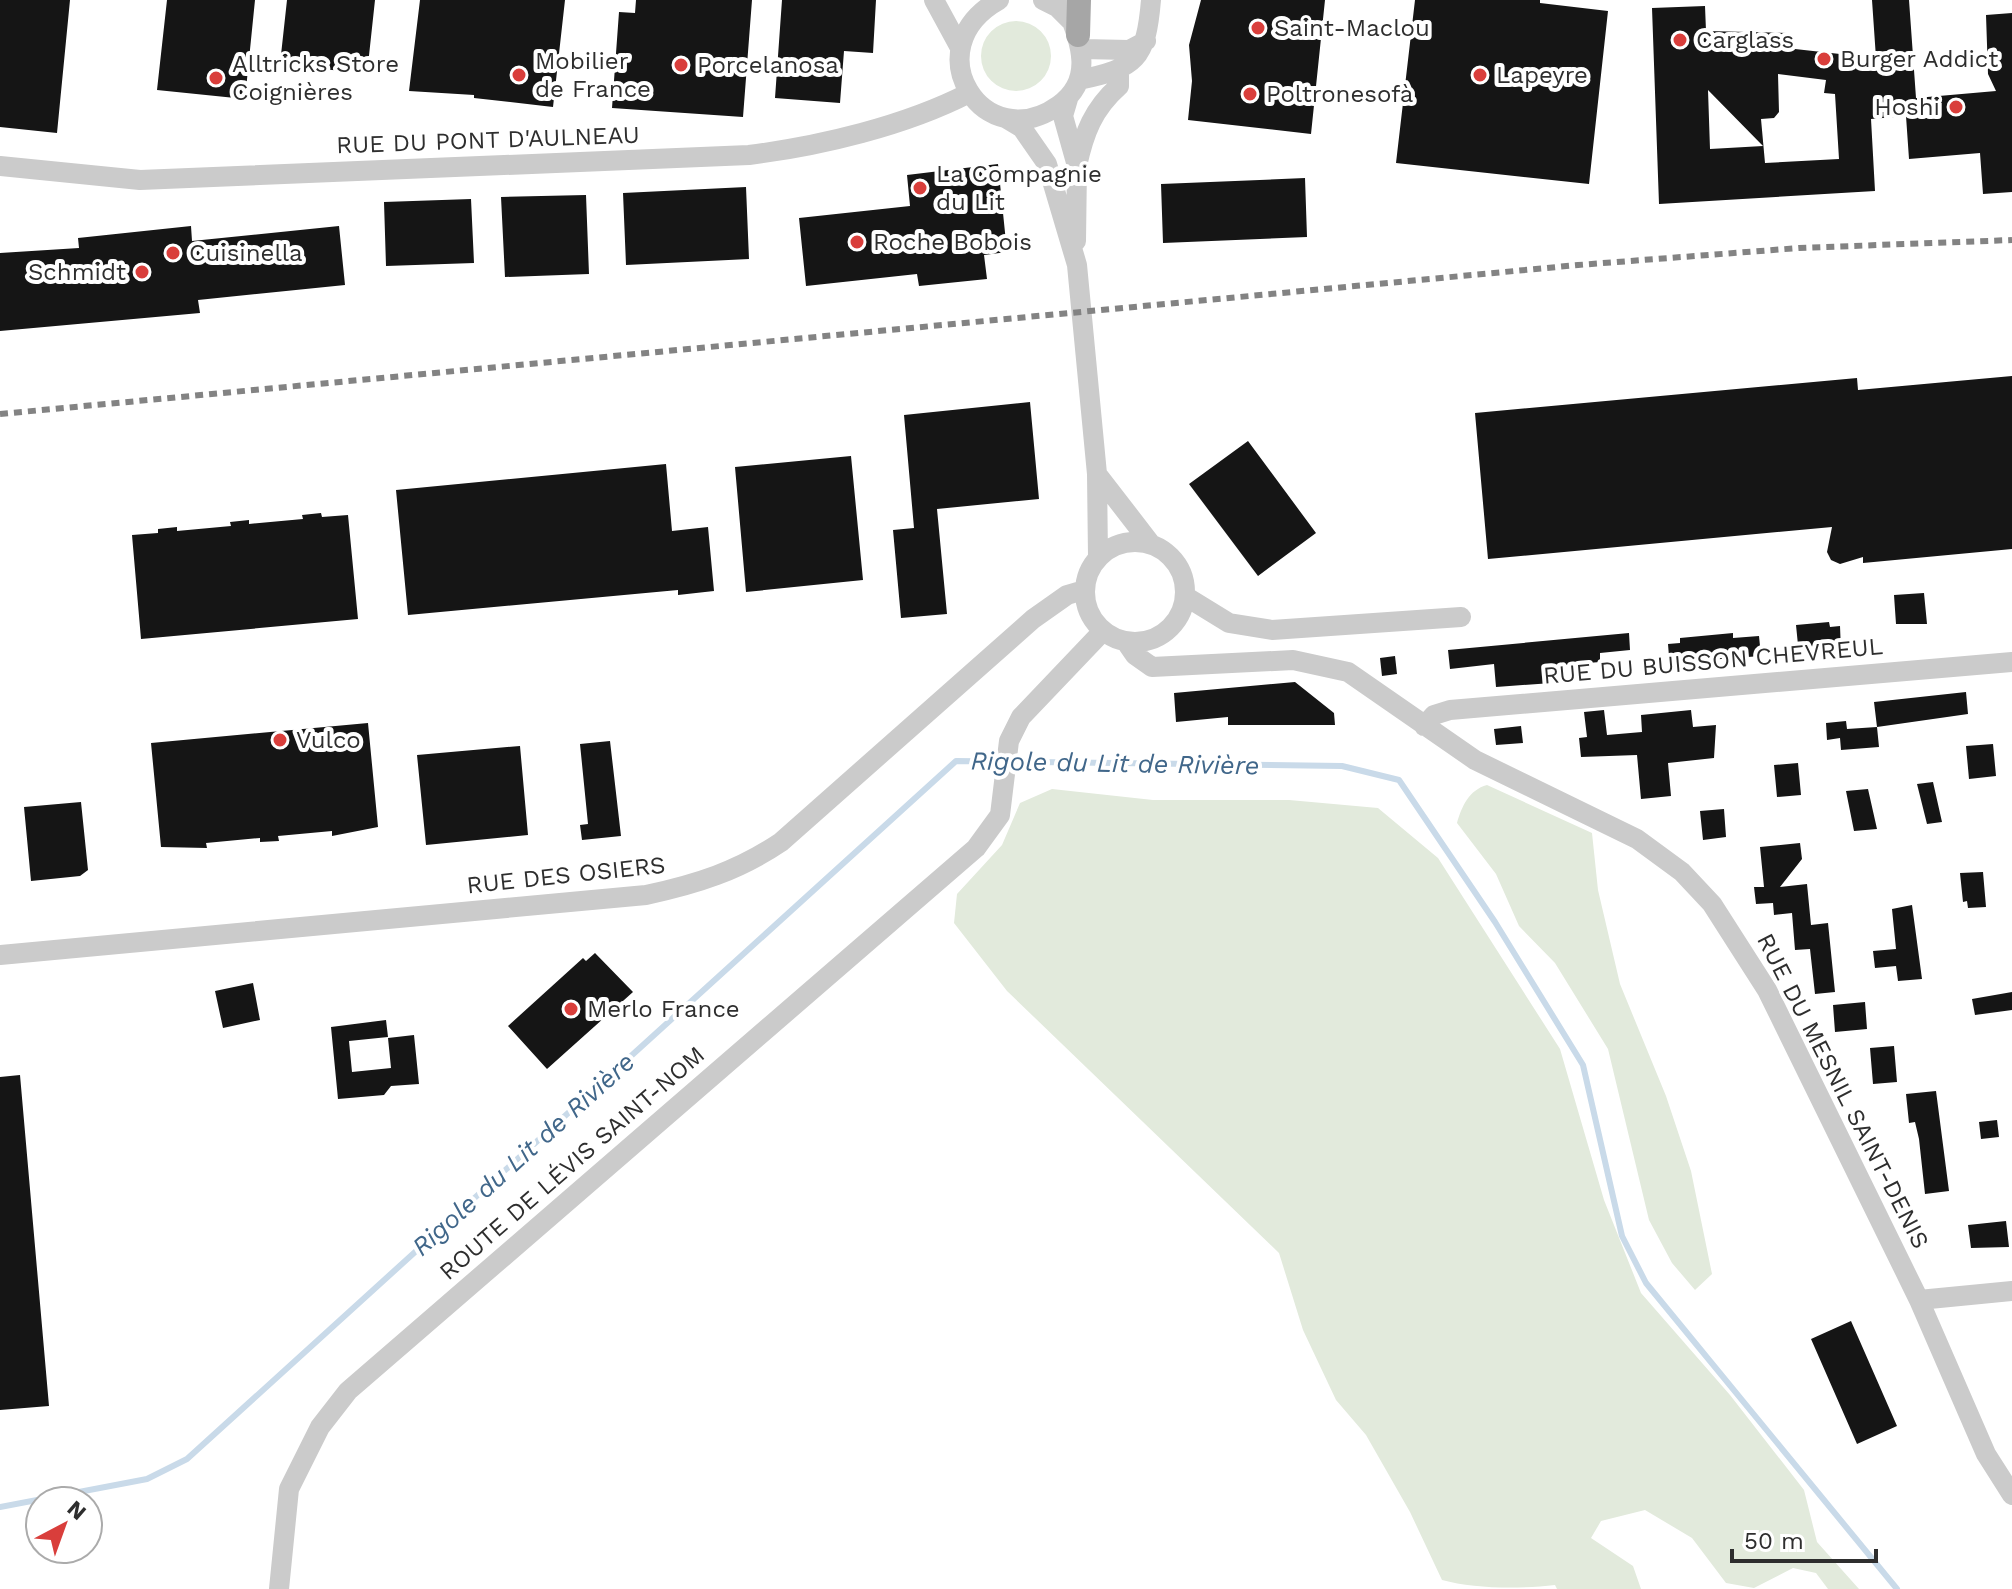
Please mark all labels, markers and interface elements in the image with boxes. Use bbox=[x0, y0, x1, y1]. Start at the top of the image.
place label: Saint-Maclou bbox=[1274, 14, 1430, 42]
marker: Saint-Maclou bbox=[1249, 19, 1267, 37]
place label: Carglass bbox=[1696, 26, 1794, 54]
marker: Carglass bbox=[1671, 31, 1689, 49]
place label: Burger Addict bbox=[1840, 45, 1998, 73]
place label: Mobilier de France bbox=[535, 47, 651, 103]
place label: Alltricks Store Coignières bbox=[232, 50, 399, 106]
marker: Burger Addict bbox=[1815, 50, 1833, 68]
place label: Porcelanosa bbox=[697, 51, 839, 79]
marker: Porcelanosa bbox=[672, 56, 690, 74]
place label: Lapeyre bbox=[1496, 61, 1588, 89]
marker: Mobilier de France bbox=[510, 66, 528, 84]
marker: Lapeyre bbox=[1471, 66, 1489, 84]
marker: Alltricks Store Coignières bbox=[207, 69, 225, 87]
place label: Poltronesofà bbox=[1266, 80, 1413, 108]
marker: Poltronesofà bbox=[1241, 85, 1259, 103]
place label: Hoshi bbox=[1874, 93, 1940, 121]
marker: Hoshi bbox=[1947, 98, 1965, 116]
street label: RUE DU PONT D'AULNEAU bbox=[336, 121, 640, 159]
place label: La Compagnie du Lit bbox=[936, 160, 1102, 216]
marker: La Compagnie du Lit bbox=[911, 179, 929, 197]
place label: Roche Bobois bbox=[873, 228, 1032, 256]
marker: Roche Bobois bbox=[848, 233, 866, 251]
place label: Cuisinella bbox=[189, 239, 303, 267]
marker: Cuisinella bbox=[164, 244, 182, 262]
place label: Schmidt bbox=[28, 258, 126, 286]
marker: Schmidt bbox=[133, 263, 151, 281]
street label: RUE DU BUISSON CHEVREUL bbox=[1542, 632, 1884, 690]
place label: Vulco bbox=[296, 726, 361, 754]
marker: Vulco bbox=[271, 731, 289, 749]
water label: Rigole du Lit de Rivière bbox=[970, 745, 1260, 781]
street label: RUE DES OSIERS bbox=[465, 851, 667, 899]
street label: RUE DU MESNIL SAINT-DENIS bbox=[1751, 929, 1935, 1253]
place label: Merlo France bbox=[587, 995, 740, 1023]
marker: Merlo France bbox=[562, 1000, 580, 1018]
street label: ROUTE DE LÉVIS SAINT-NOM bbox=[434, 1040, 710, 1286]
water label: Rigole du Lit de Rivière bbox=[406, 1046, 640, 1262]
north arrow bbox=[24, 1485, 104, 1565]
text: N bbox=[62, 1495, 91, 1525]
scale bar bbox=[1732, 1513, 1876, 1563]
text: 50 m bbox=[1744, 1527, 1804, 1555]

